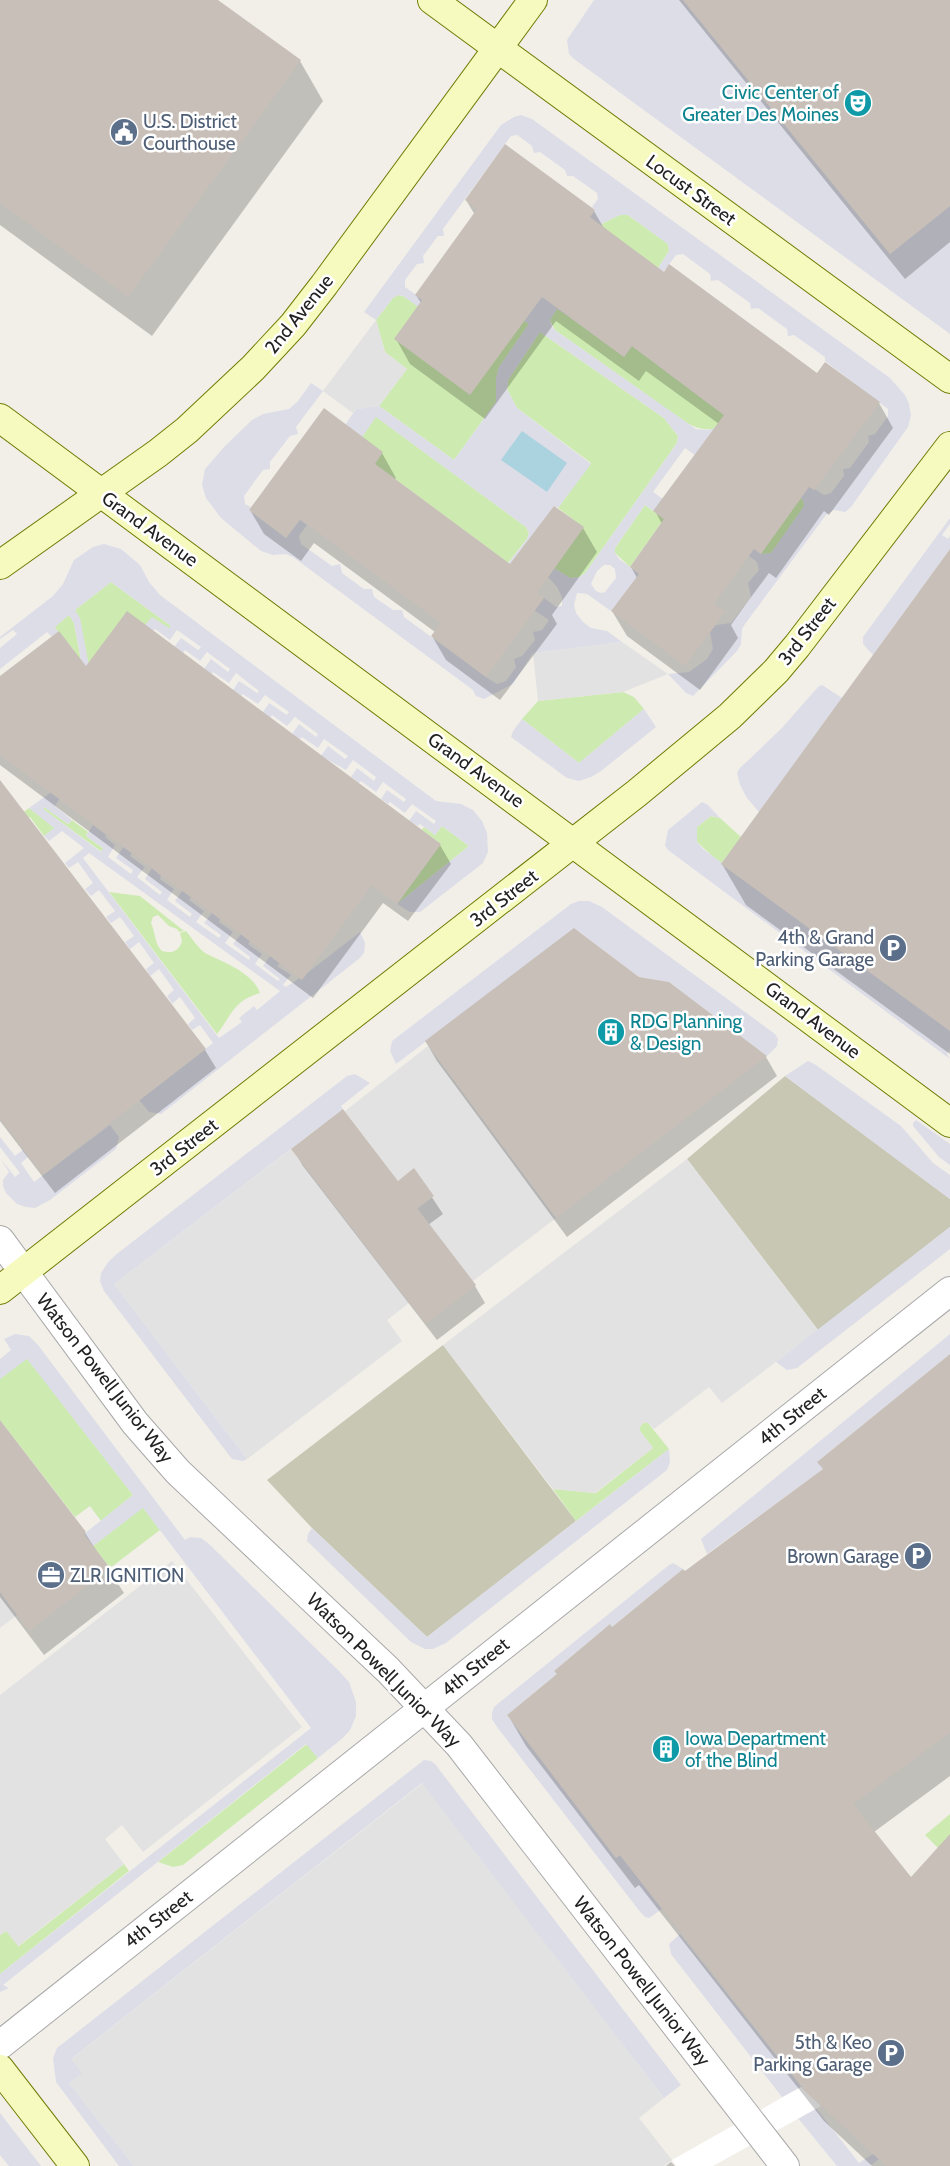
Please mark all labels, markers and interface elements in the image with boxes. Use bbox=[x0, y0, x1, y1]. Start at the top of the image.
place label: Civic Center of Greater Des Moines bbox=[682, 81, 840, 126]
theatre icon: Civic Center of Greater Des Moines bbox=[843, 88, 873, 118]
place label: U.S. District Courthouse bbox=[143, 110, 237, 155]
public building icon: U.S. District Courthouse bbox=[109, 117, 139, 147]
street label: Locust Street bbox=[641, 150, 741, 231]
street label: 2nd Avenue bbox=[260, 269, 338, 358]
street label: Grand Avenue bbox=[97, 486, 203, 572]
street label: 3rd Street bbox=[773, 592, 841, 669]
street label: Grand Avenue bbox=[423, 727, 529, 813]
street label: 3rd Street bbox=[466, 864, 543, 932]
place label: 4th & Grand Parking Garage bbox=[755, 926, 874, 971]
parking icon: 4th & Grand Parking Garage bbox=[878, 933, 908, 963]
street label: Grand Avenue bbox=[761, 977, 865, 1063]
place label: RDG Planning & Design bbox=[630, 1010, 743, 1055]
building icon: RDG Planning & Design bbox=[596, 1017, 626, 1047]
street label: 3rd Street bbox=[146, 1113, 223, 1181]
street label: Watson Powell Junior Way bbox=[32, 1289, 179, 1468]
street label: 4th Street bbox=[753, 1381, 831, 1450]
parking icon: Brown Garage bbox=[903, 1541, 933, 1571]
place label: Brown Garage bbox=[787, 1545, 899, 1568]
office icon: ZLR IGNITION bbox=[36, 1560, 66, 1590]
place label: ZLR IGNITION bbox=[70, 1564, 185, 1587]
street label: Watson Powell Junior Way bbox=[302, 1588, 466, 1752]
street label: 4th Street bbox=[436, 1632, 514, 1701]
place label: Iowa Department of the Blind bbox=[685, 1727, 826, 1772]
building icon: Iowa Department of the Blind bbox=[651, 1734, 681, 1764]
street label: 4th Street bbox=[119, 1885, 197, 1953]
street label: Watson Powell Junior Way bbox=[569, 1892, 716, 2071]
place label: 5th & Keo Parking Garage bbox=[753, 2031, 872, 2076]
parking icon: 5th & Keo Parking Garage bbox=[876, 2038, 906, 2068]

